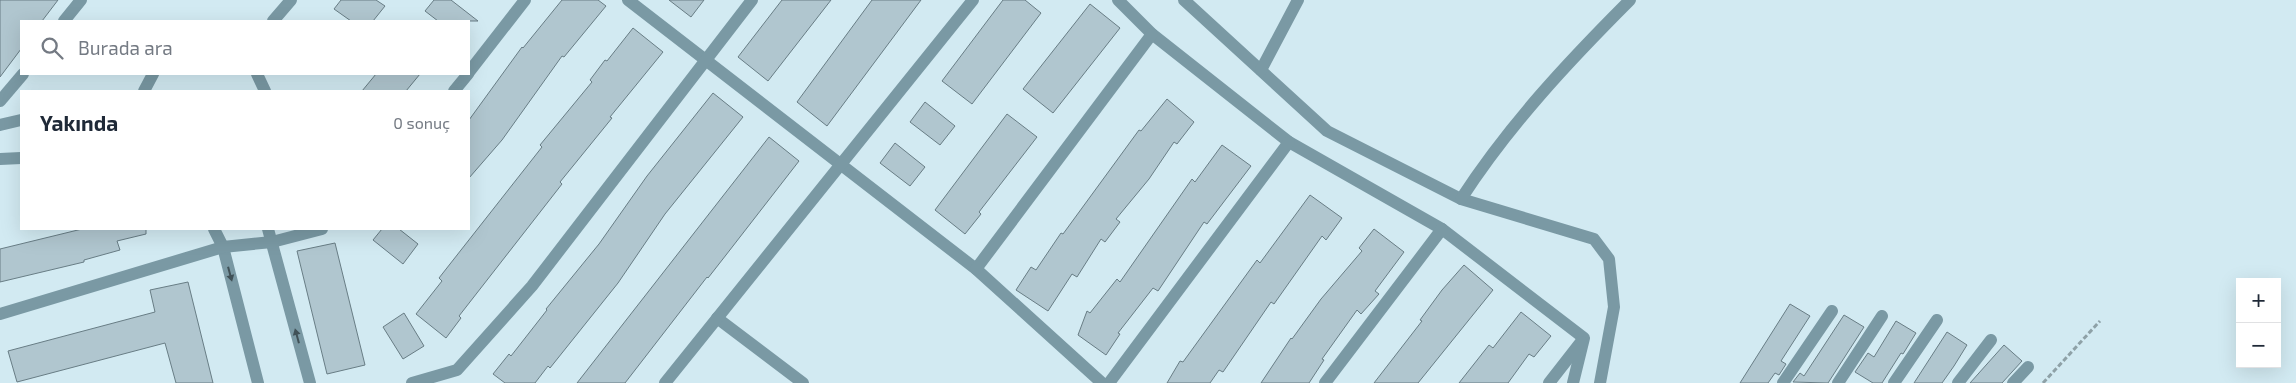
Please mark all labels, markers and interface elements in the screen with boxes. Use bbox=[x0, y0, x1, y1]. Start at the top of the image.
search box bbox=[20, 20, 470, 75]
icon: search bbox=[38, 34, 66, 62]
text: Burada ara bbox=[78, 36, 173, 59]
text: Yakında bbox=[40, 110, 118, 135]
text: 0 sonuç bbox=[393, 113, 450, 132]
one-way arrow bbox=[226, 267, 234, 282]
map controls bbox=[2236, 278, 2281, 368]
button: + bbox=[2236, 278, 2281, 323]
button: − bbox=[2236, 323, 2281, 368]
one-way arrow bbox=[293, 328, 301, 343]

